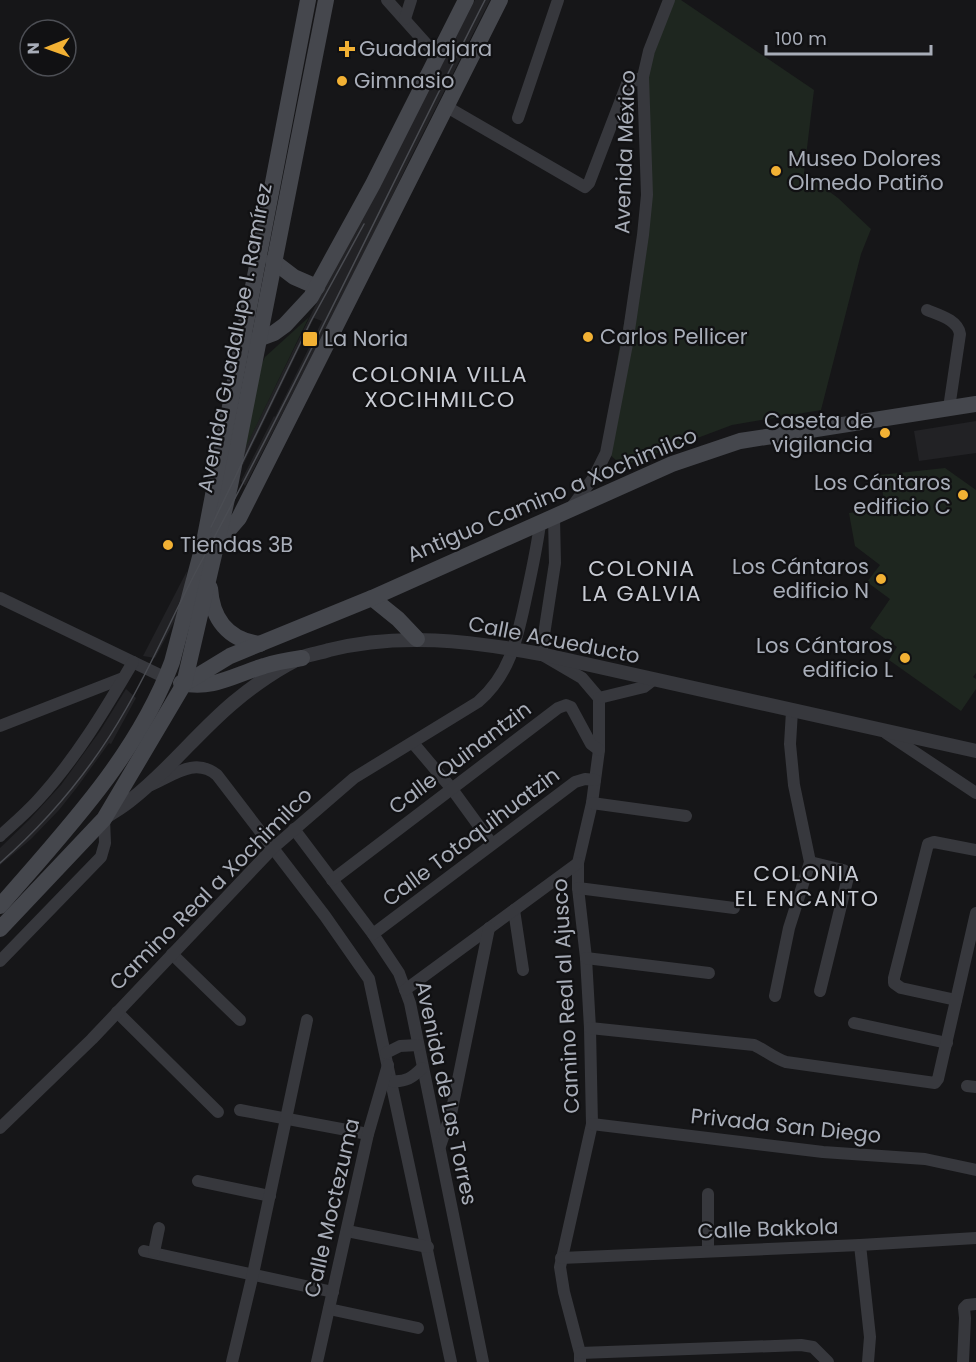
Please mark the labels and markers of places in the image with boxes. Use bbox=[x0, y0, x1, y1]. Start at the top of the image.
place label: Guadalajara bbox=[359, 34, 492, 63]
marker: Guadalajara bbox=[340, 42, 354, 56]
place label: Gimnasio bbox=[354, 66, 454, 95]
marker: Gimnasio bbox=[335, 74, 349, 88]
place label: Museo Dolores Olmedo Patiño bbox=[788, 144, 944, 197]
marker: Museo Dolores Olmedo Patiño bbox=[769, 164, 783, 178]
place label: Carlos Pellicer bbox=[600, 322, 748, 351]
place label: La Noria bbox=[324, 324, 408, 353]
marker: La Noria bbox=[301, 330, 319, 348]
marker: Carlos Pellicer bbox=[581, 330, 595, 344]
place label: Caseta de vigilancia bbox=[764, 406, 873, 459]
marker: Caseta de vigilancia bbox=[878, 426, 892, 440]
place label: Los Cántaros edificio C bbox=[814, 468, 951, 521]
marker: Los Cántaros edificio C bbox=[956, 488, 970, 502]
place label: Tiendas 3B bbox=[180, 530, 293, 559]
marker: Tiendas 3B bbox=[161, 538, 175, 552]
place label: Los Cántaros edificio N bbox=[732, 552, 869, 605]
marker: Los Cántaros edificio N bbox=[874, 572, 888, 586]
place label: Los Cántaros edificio L bbox=[756, 631, 893, 684]
marker: Los Cántaros edificio L bbox=[898, 651, 912, 665]

